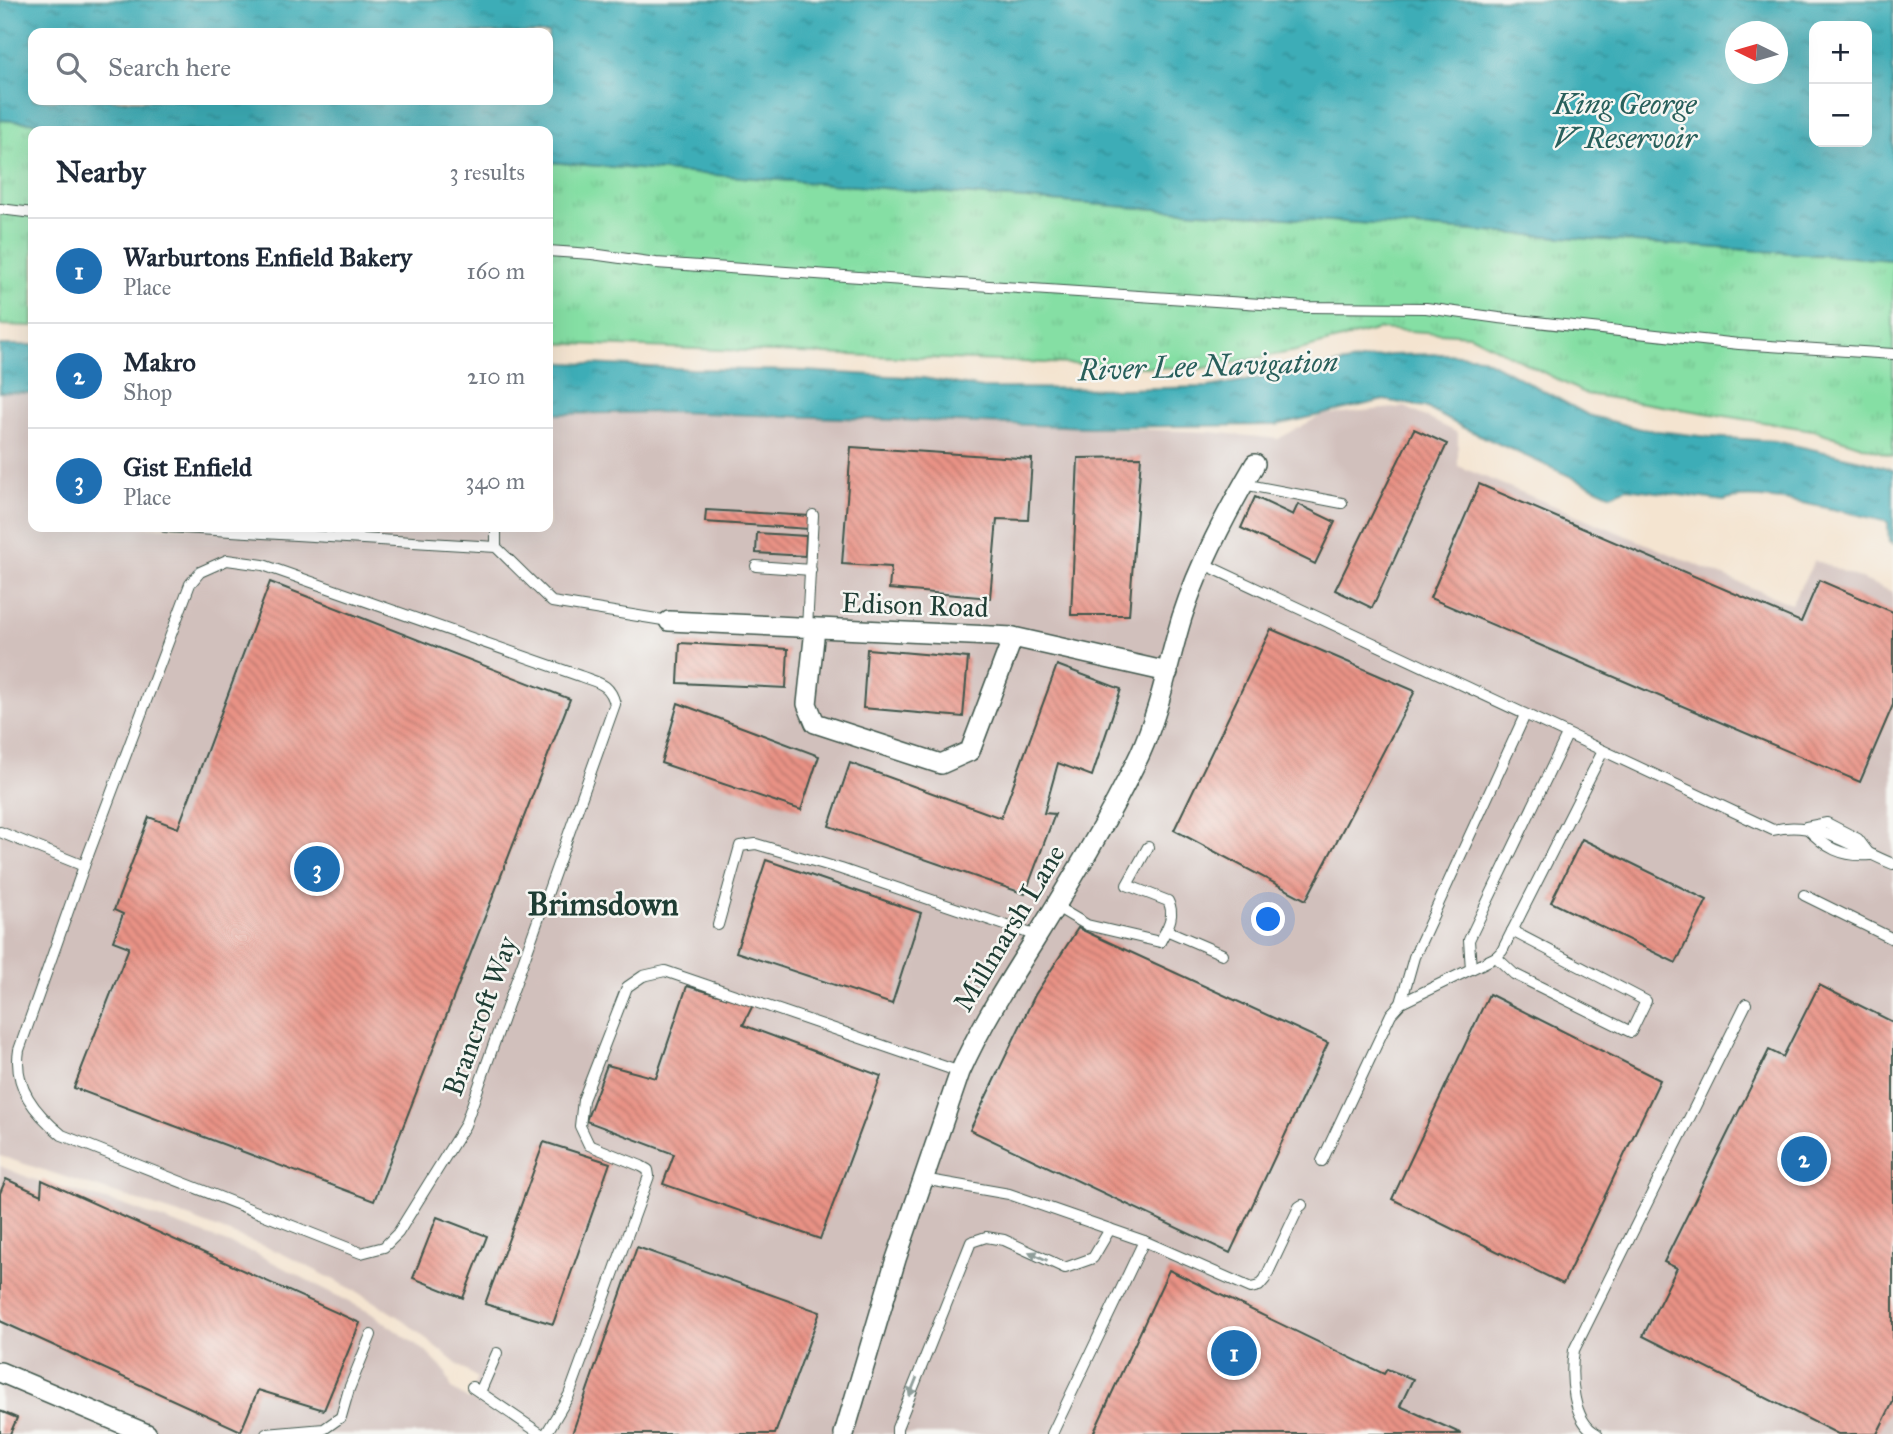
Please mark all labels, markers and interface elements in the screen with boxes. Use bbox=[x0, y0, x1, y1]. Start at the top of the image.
north arrow bbox=[1725, 21, 1788, 84]
map controls bbox=[1809, 21, 1872, 147]
button: + bbox=[1809, 21, 1872, 84]
search box bbox=[28, 28, 553, 105]
icon: search bbox=[52, 48, 90, 86]
text: Search here bbox=[108, 51, 231, 83]
button: − bbox=[1809, 84, 1872, 147]
water label: King George V Reservoir bbox=[1552, 86, 1698, 156]
text: Nearby bbox=[56, 154, 146, 190]
text: 3 results bbox=[449, 158, 525, 186]
text: Warburtons Enfield Bakery bbox=[123, 241, 412, 273]
text: 1 bbox=[74, 257, 84, 285]
text: 160 m bbox=[467, 257, 525, 285]
text: Place bbox=[123, 273, 171, 301]
water label: River Lee Navigation bbox=[1076, 343, 1339, 389]
text: Makro bbox=[123, 346, 196, 378]
text: 2 bbox=[73, 362, 85, 390]
text: 210 m bbox=[467, 362, 525, 390]
text: Shop bbox=[123, 378, 172, 406]
text: Gist Enfield bbox=[123, 451, 252, 483]
text: 3 bbox=[74, 467, 84, 495]
text: 340 m bbox=[465, 467, 525, 495]
text: Place bbox=[123, 483, 171, 511]
street label: Edison Road bbox=[841, 585, 989, 625]
street label: Millmarsh Lane bbox=[945, 838, 1073, 1018]
pin: 3 bbox=[294, 843, 340, 895]
district label: Brimsdown bbox=[528, 885, 679, 924]
your location bbox=[1251, 902, 1285, 936]
street label: Brancroft Way bbox=[435, 930, 525, 1101]
pin: 2 bbox=[1781, 1133, 1827, 1185]
one-way arrow bbox=[1027, 1250, 1048, 1261]
pin: 1 bbox=[1211, 1327, 1257, 1379]
one-way arrow bbox=[908, 1377, 919, 1398]

